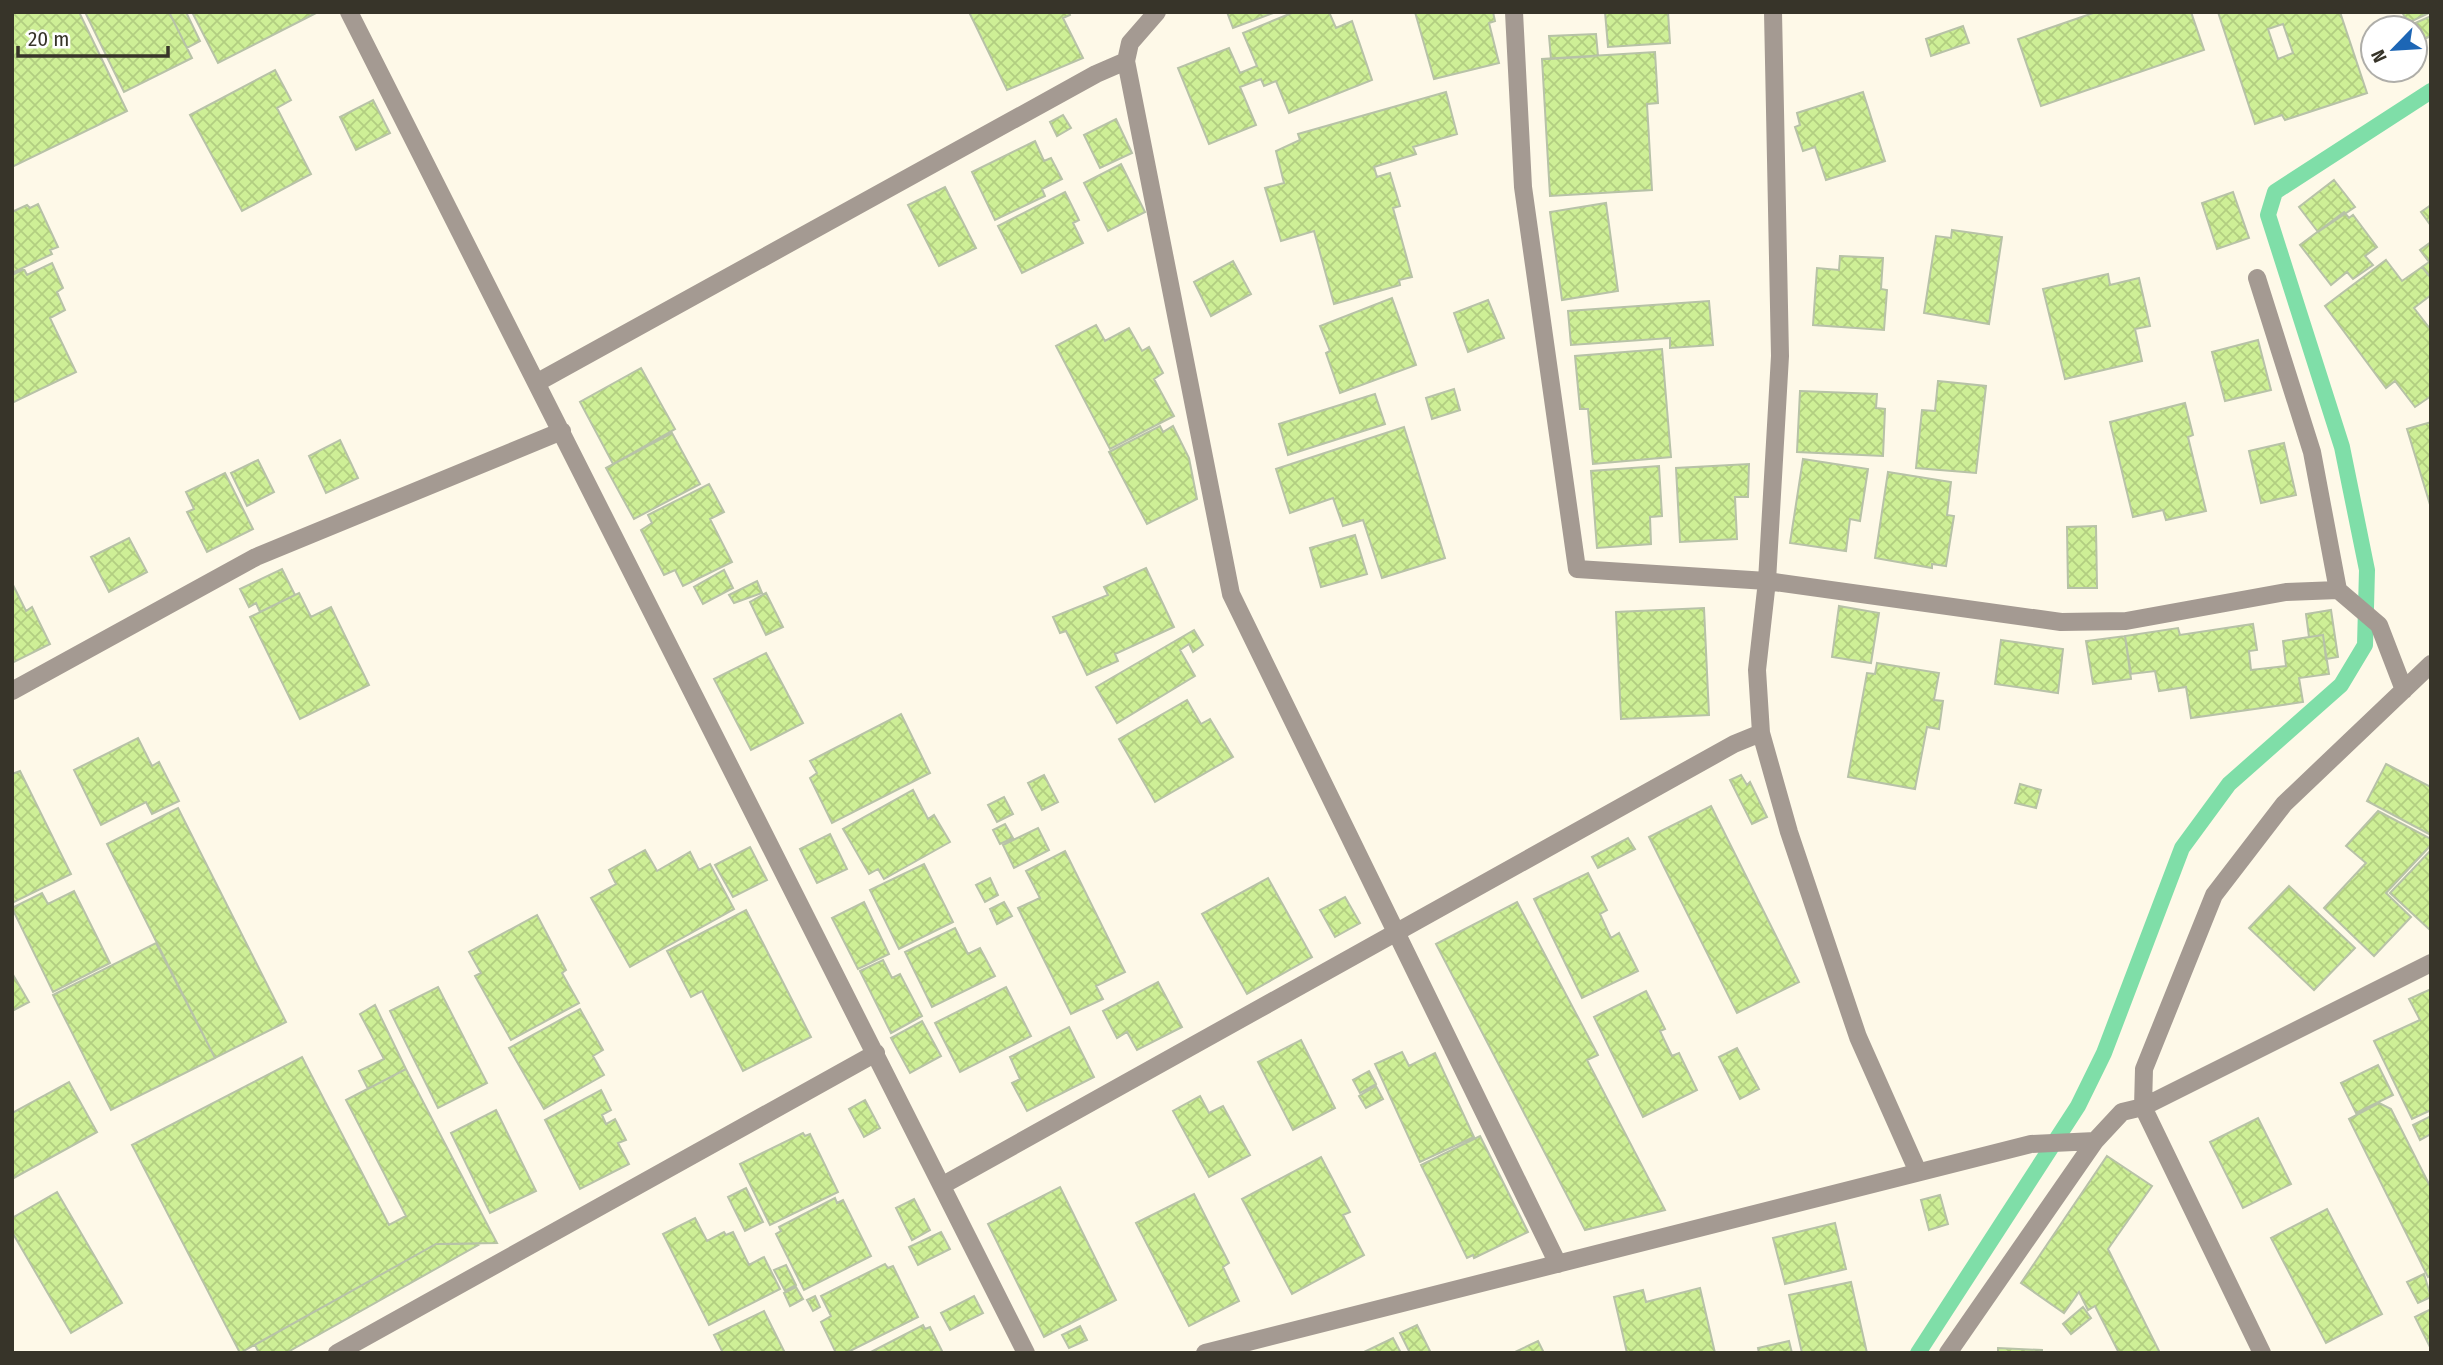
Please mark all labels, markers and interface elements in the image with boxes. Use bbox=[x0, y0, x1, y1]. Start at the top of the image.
scale bar bbox=[18, 14, 168, 58]
north arrow bbox=[2359, 14, 2429, 84]
text: 20 m bbox=[28, 26, 69, 52]
text: N bbox=[2366, 46, 2392, 66]

